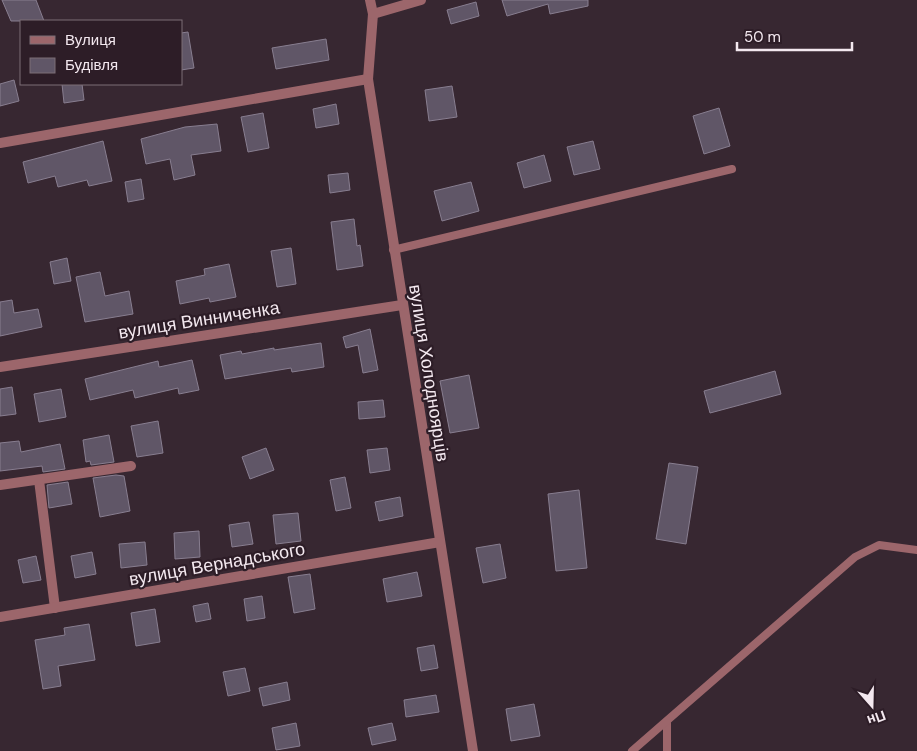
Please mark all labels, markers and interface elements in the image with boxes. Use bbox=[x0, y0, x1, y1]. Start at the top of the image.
legend bbox=[20, 20, 182, 85]
scale bar bbox=[737, 20, 852, 52]
text: 50 m bbox=[744, 27, 781, 47]
text: Вулиця bbox=[65, 30, 116, 50]
text: Будівля bbox=[65, 55, 118, 75]
street label: вулиця Холодноярців bbox=[403, 283, 455, 463]
street label: вулиця Винниченка bbox=[117, 295, 282, 345]
street label: вулиця Вернадського bbox=[127, 537, 307, 591]
north arrow bbox=[847, 681, 897, 731]
text: Пн bbox=[865, 707, 888, 730]

